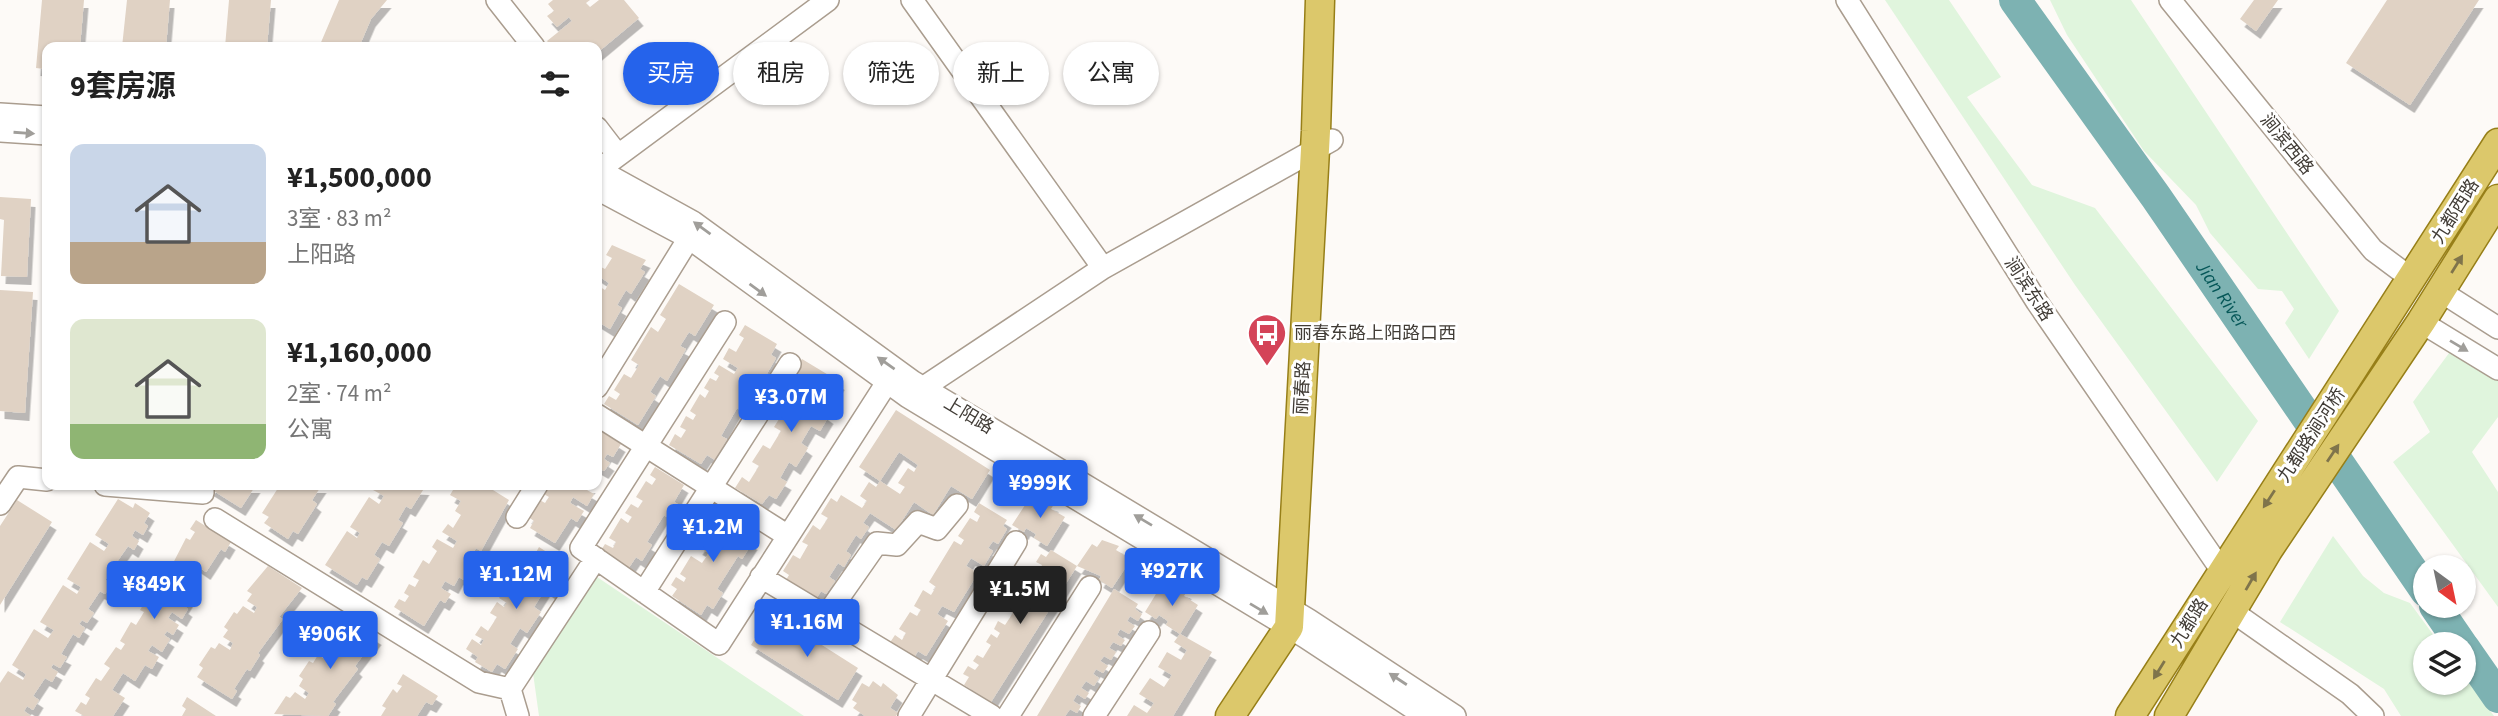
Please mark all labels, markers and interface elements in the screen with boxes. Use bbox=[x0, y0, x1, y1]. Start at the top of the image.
chip: 买房 bbox=[623, 42, 719, 105]
chip: 租房 bbox=[733, 42, 829, 105]
chip: 筛选 bbox=[843, 42, 939, 105]
chip: 新上 bbox=[953, 42, 1049, 105]
chip: 公寓 bbox=[1063, 42, 1159, 105]
text: 9套房源 bbox=[70, 65, 176, 108]
icon: filters bbox=[536, 65, 574, 103]
street label: 涧滨西路 bbox=[2254, 108, 2319, 180]
one-way arrow bbox=[13, 127, 35, 138]
text: ¥1,500,000 bbox=[287, 156, 432, 199]
icon: home bbox=[126, 172, 210, 256]
street label: 九都西路 bbox=[2426, 174, 2485, 248]
text: 3室 · 83 m² bbox=[287, 202, 391, 235]
one-way arrow bbox=[693, 222, 711, 236]
text: 上阳路 bbox=[287, 238, 356, 271]
street label: 涧滨东路 bbox=[1998, 252, 2059, 326]
one-way arrow bbox=[2451, 254, 2464, 273]
water label: Jian River bbox=[2188, 255, 2255, 335]
one-way arrow bbox=[749, 282, 767, 296]
bus stop icon: 丽春东路上阳路口西 bbox=[1246, 312, 1288, 367]
place label: 丽春东路上阳路口西 bbox=[1294, 321, 1456, 346]
text: ¥1,160,000 bbox=[287, 331, 432, 374]
one-way arrow bbox=[2450, 339, 2469, 352]
icon: home bbox=[126, 347, 210, 431]
one-way arrow bbox=[877, 356, 895, 370]
street label: 丽春路 bbox=[1289, 360, 1316, 416]
pin: ¥3.07M bbox=[734, 374, 848, 434]
text: 2室 · 74 m² bbox=[287, 377, 391, 410]
text: ¥3.07M bbox=[754, 380, 828, 413]
street label: 九都路涧河桥 bbox=[2272, 383, 2351, 487]
street label: 上阳路 bbox=[939, 391, 998, 440]
text: 公寓 bbox=[287, 413, 333, 446]
one-way arrow bbox=[2327, 443, 2340, 463]
pin: ¥999K bbox=[991, 461, 1089, 520]
text: ¥999K bbox=[1009, 466, 1071, 499]
one-way arrow bbox=[2263, 489, 2276, 508]
pin: ¥1.2M bbox=[664, 504, 762, 564]
text: ¥1.2M bbox=[683, 510, 743, 543]
one-way arrow bbox=[1133, 513, 1152, 526]
pin: ¥927K bbox=[1123, 548, 1221, 608]
pin: ¥1.12M bbox=[459, 552, 573, 611]
text: ¥927K bbox=[1141, 554, 1203, 587]
north arrow bbox=[2413, 555, 2476, 618]
map controls bbox=[2413, 555, 2476, 695]
text: ¥1.12M bbox=[479, 557, 553, 590]
pin: ¥849K bbox=[105, 562, 203, 621]
pin: ¥1.5M bbox=[971, 566, 1069, 626]
text: ¥849K bbox=[123, 567, 185, 600]
one-way arrow bbox=[2244, 571, 2256, 591]
text: ¥1.5M bbox=[990, 572, 1050, 605]
street label: 九都路 bbox=[2165, 594, 2214, 653]
pin: ¥1.16M bbox=[750, 600, 864, 659]
one-way arrow bbox=[1250, 603, 1269, 616]
text: ¥1.16M bbox=[770, 605, 844, 638]
pin: ¥906K bbox=[281, 612, 379, 671]
text: ¥906K bbox=[299, 617, 361, 650]
button: layers bbox=[2413, 632, 2476, 695]
one-way arrow bbox=[2153, 660, 2166, 680]
one-way arrow bbox=[1388, 672, 1408, 685]

